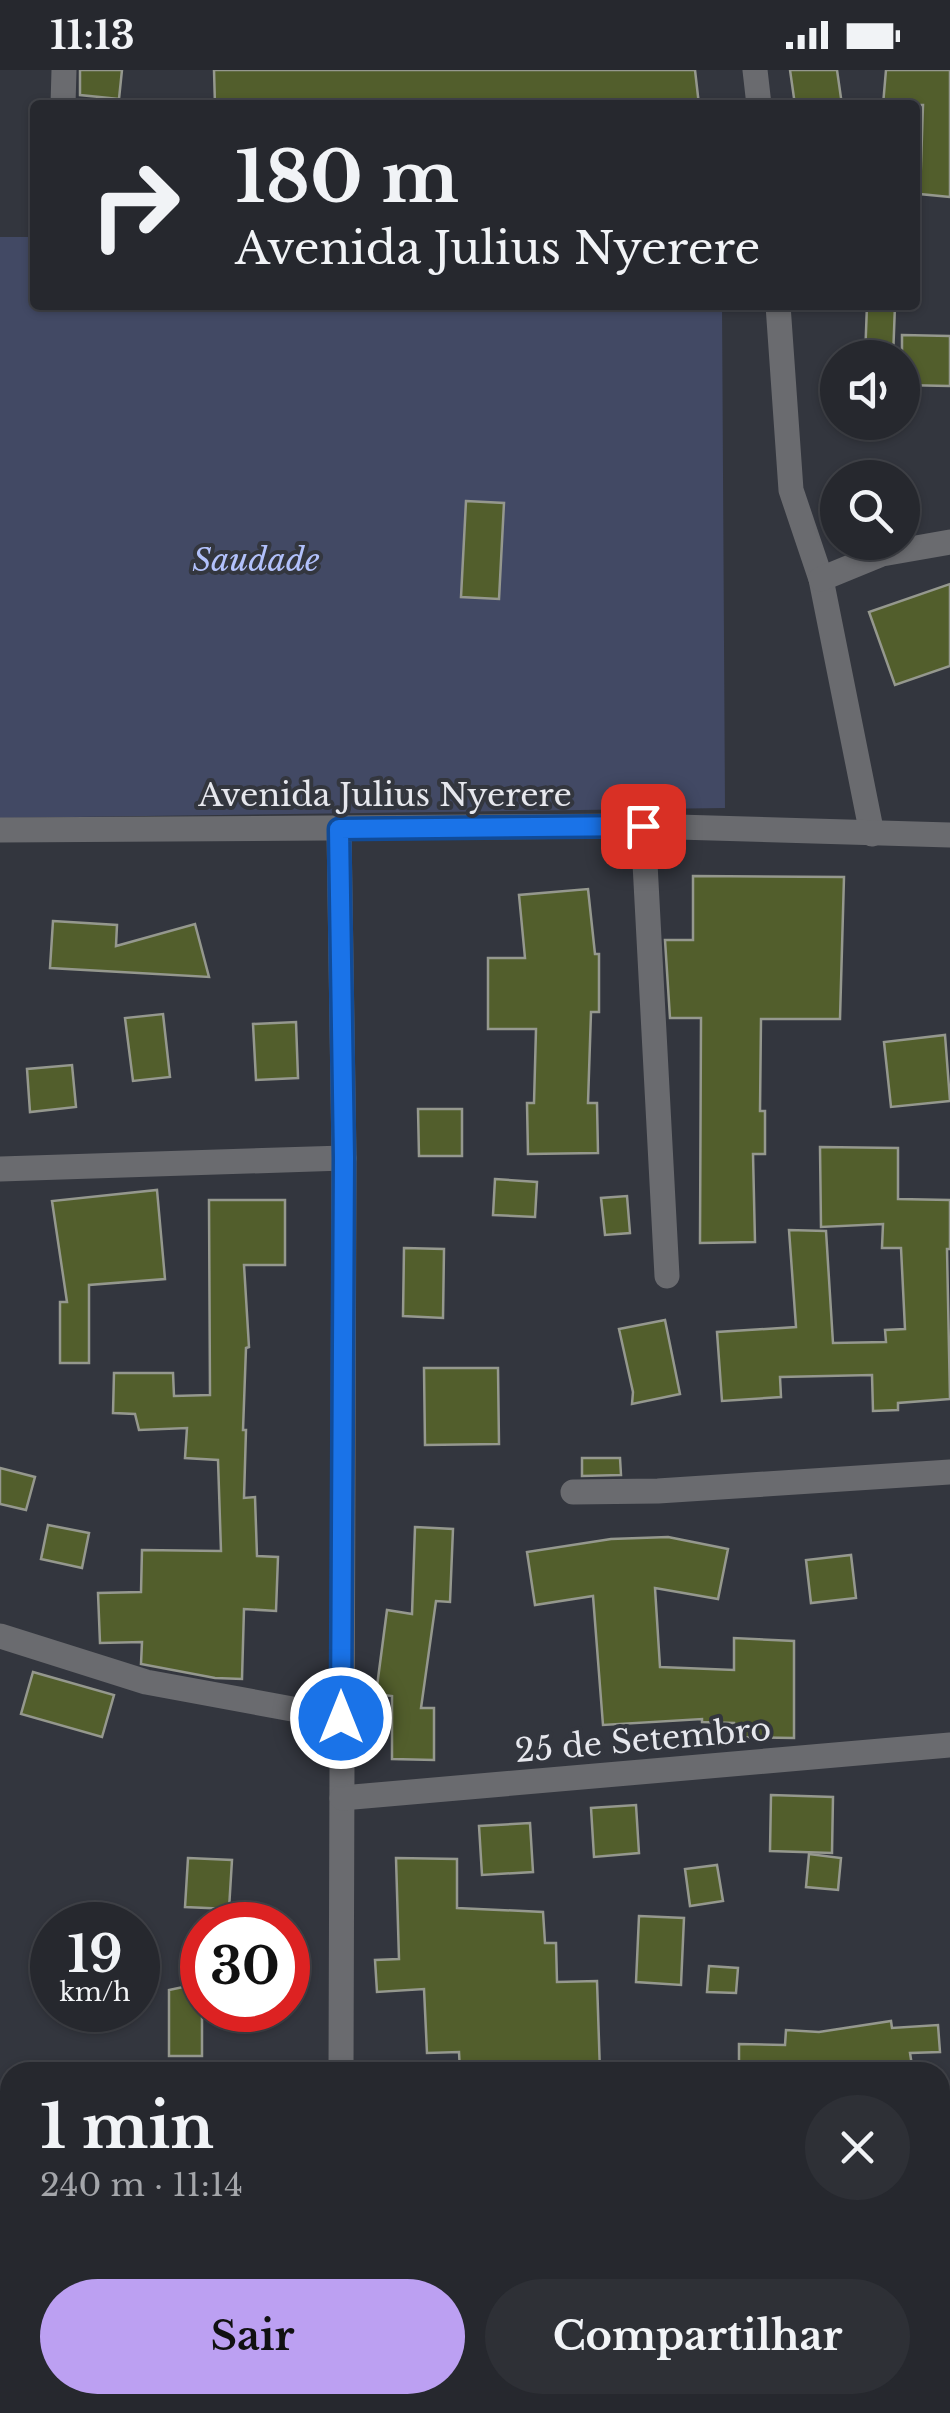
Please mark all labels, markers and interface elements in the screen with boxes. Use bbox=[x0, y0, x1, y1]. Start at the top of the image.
text: 11:13 bbox=[50, 12, 135, 59]
text: 180 m bbox=[235, 134, 459, 221]
icon: right bbox=[70, 140, 200, 270]
text: Avenida Julius Nyerere bbox=[235, 220, 760, 276]
map controls bbox=[820, 340, 920, 560]
button: sound bbox=[820, 340, 920, 440]
button: search bbox=[820, 460, 920, 560]
park label: Saudade bbox=[192, 540, 320, 580]
street label: Avenida Julius Nyerere bbox=[197, 775, 572, 815]
pin bbox=[601, 784, 686, 869]
icon: arrive bbox=[616, 799, 671, 854]
position arrow bbox=[289, 1666, 393, 1770]
street label: 25 de Setembro bbox=[513, 1709, 773, 1771]
speed limit sign: 30 bbox=[180, 1902, 310, 2032]
text: 19 bbox=[67, 1923, 123, 1986]
text: km/h bbox=[60, 1977, 130, 2008]
text: 1 min bbox=[40, 2090, 214, 2164]
button: close bbox=[805, 2095, 910, 2200]
text: 240 m · 11:14 bbox=[40, 2165, 243, 2205]
button: Sair bbox=[40, 2279, 465, 2394]
button: Compartilhar bbox=[485, 2279, 910, 2394]

